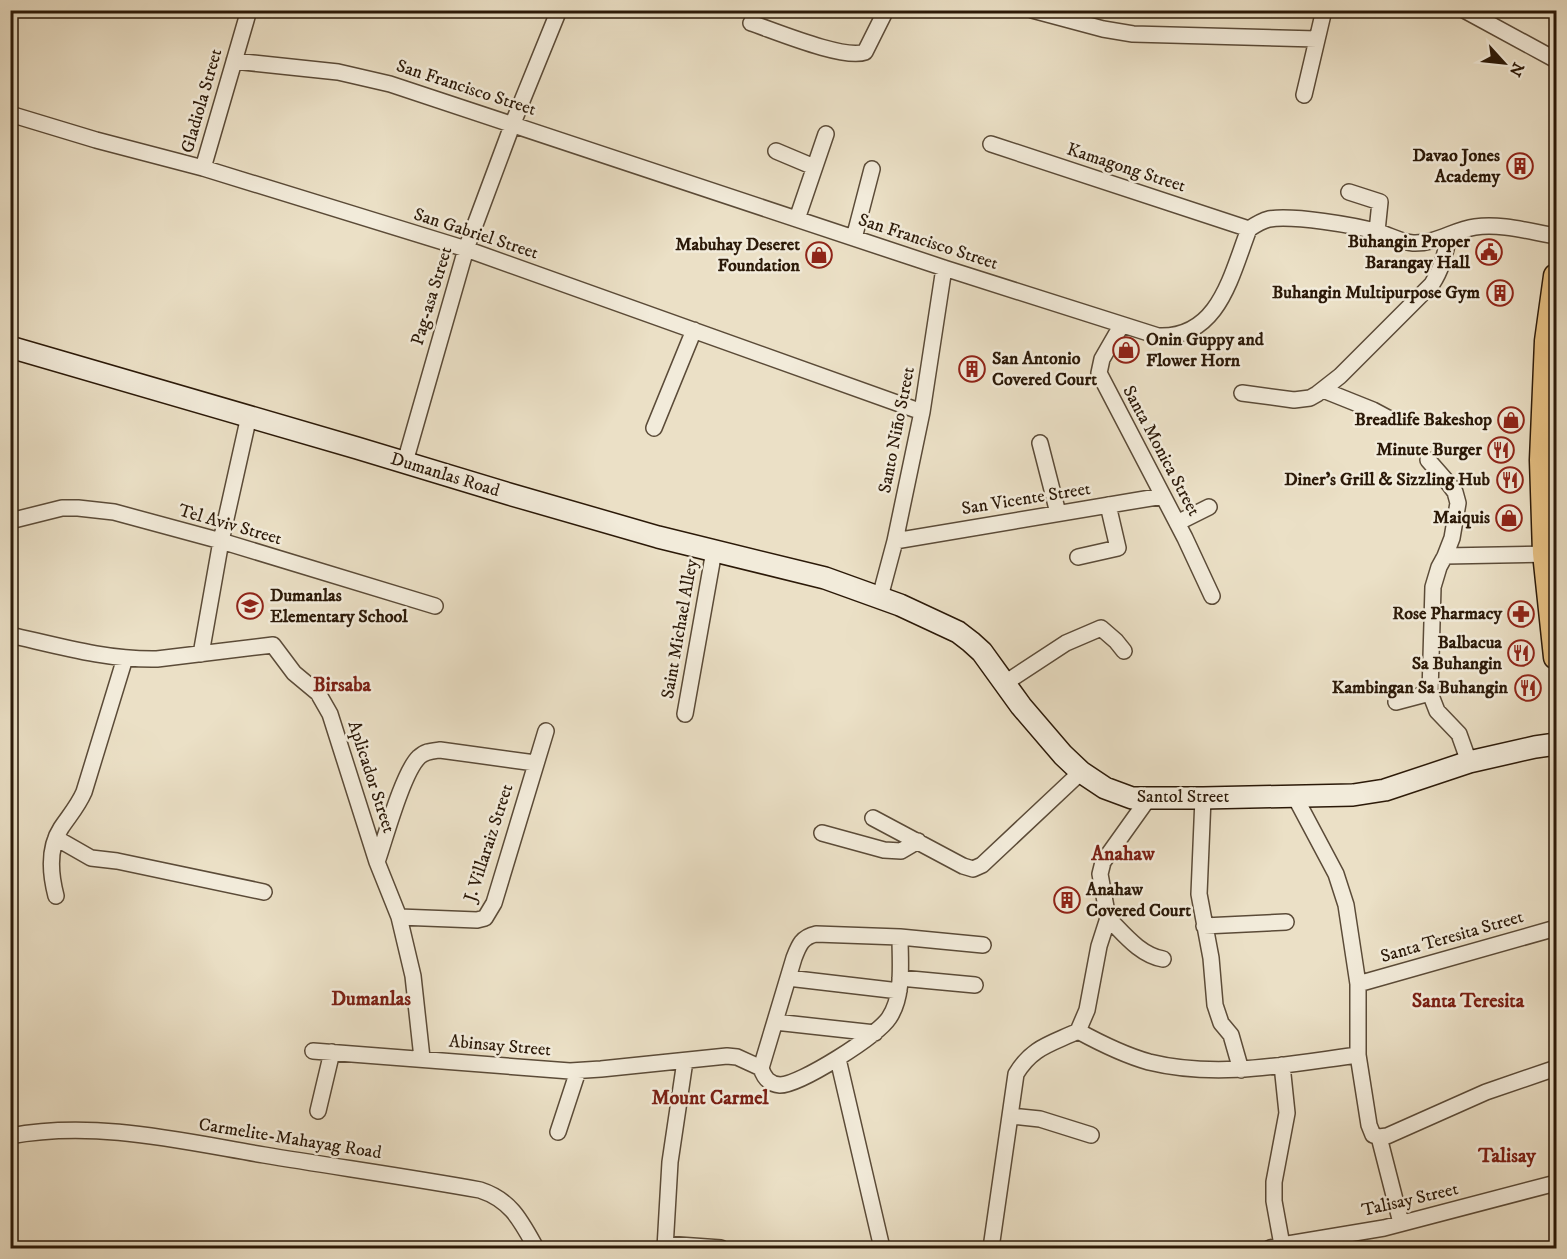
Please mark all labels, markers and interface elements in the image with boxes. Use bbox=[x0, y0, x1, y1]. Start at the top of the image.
north arrow bbox=[1474, 33, 1534, 93]
street label: Gladiola Street bbox=[177, 46, 227, 156]
street label: San Francisco Street bbox=[393, 55, 539, 121]
text: N bbox=[1505, 59, 1528, 80]
street label: Kamagong Street bbox=[1064, 138, 1188, 198]
place label: Davao Jones Academy bbox=[1412, 145, 1500, 188]
building icon: Davao Jones Academy bbox=[1505, 151, 1535, 181]
street label: San Gabriel Street bbox=[411, 204, 541, 265]
street label: San Francisco Street bbox=[855, 209, 1001, 275]
place label: Buhangin Proper Barangay Hall bbox=[1348, 231, 1471, 274]
place label: Mabuhay Deseret Foundation bbox=[675, 234, 801, 277]
public building icon: Buhangin Proper Barangay Hall bbox=[1474, 237, 1504, 267]
shop icon: Mabuhay Deseret Foundation bbox=[804, 240, 834, 270]
street label: Pag-asa Street bbox=[407, 244, 457, 348]
building icon: Buhangin Multipurpose Gym bbox=[1485, 278, 1515, 308]
place label: Buhangin Multipurpose Gym bbox=[1272, 282, 1480, 304]
place label: Onin Guppy and Flower Horn bbox=[1146, 329, 1265, 372]
shop icon: Onin Guppy and Flower Horn bbox=[1111, 335, 1141, 365]
place label: San Antonio Covered Court bbox=[992, 348, 1097, 391]
building icon: San Antonio Covered Court bbox=[957, 354, 987, 384]
street label: Santo Niño Street bbox=[874, 365, 920, 495]
street label: Santa Monica Street bbox=[1117, 382, 1205, 520]
shop icon: Breadlife Bakeshop bbox=[1496, 405, 1526, 435]
place label: Breadlife Bakeshop bbox=[1354, 409, 1492, 431]
restaurant icon: Minute Burger bbox=[1486, 435, 1516, 465]
place label: Minute Burger bbox=[1376, 439, 1482, 461]
street label: Dumanlas Road bbox=[388, 448, 502, 502]
restaurant icon: Diner's Grill & Sizzling Hub bbox=[1495, 465, 1525, 495]
place label: Diner's Grill & Sizzling Hub bbox=[1284, 469, 1491, 491]
street label: San Vicente Street bbox=[960, 478, 1092, 520]
street label: Tel Aviv Street bbox=[176, 500, 284, 550]
shop icon: Maiquis bbox=[1494, 503, 1524, 533]
place label: Maiquis bbox=[1433, 507, 1490, 529]
street label: Saint Michael Alley bbox=[657, 557, 703, 701]
place label: Dumanlas Elementary School bbox=[270, 585, 408, 628]
school or university icon: Dumanlas Elementary School bbox=[235, 591, 265, 621]
pharmacy icon: Rose Pharmacy bbox=[1506, 599, 1536, 629]
place label: Rose Pharmacy bbox=[1392, 603, 1502, 625]
place label: Balbacua Sa Buhangin bbox=[1412, 632, 1503, 675]
restaurant icon: Balbacua Sa Buhangin bbox=[1506, 638, 1536, 668]
district label: Birsaba bbox=[313, 673, 372, 698]
restaurant icon: Kambingan Sa Buhangin bbox=[1513, 673, 1543, 703]
place label: Kambingan Sa Buhangin bbox=[1332, 677, 1509, 699]
street label: Aplicador Street bbox=[343, 718, 400, 836]
street label: J. Villaraiz Street bbox=[459, 781, 518, 907]
street label: Santol Street bbox=[1137, 786, 1230, 808]
district label: Anahaw bbox=[1090, 842, 1155, 867]
place label: Anahaw Covered Court bbox=[1085, 879, 1191, 922]
building icon: Anahaw Covered Court bbox=[1052, 885, 1082, 915]
street label: Santa Teresita Street bbox=[1378, 906, 1526, 968]
district label: Dumanlas bbox=[331, 987, 411, 1012]
district label: Santa Teresita bbox=[1412, 989, 1525, 1014]
street label: Abinsay Street bbox=[448, 1031, 552, 1061]
district label: Mount Carmel bbox=[652, 1086, 769, 1111]
street label: Carmelite-Mahayag Road bbox=[197, 1114, 383, 1164]
district label: Talisay bbox=[1477, 1144, 1536, 1169]
street label: Talisay Street bbox=[1360, 1178, 1461, 1222]

